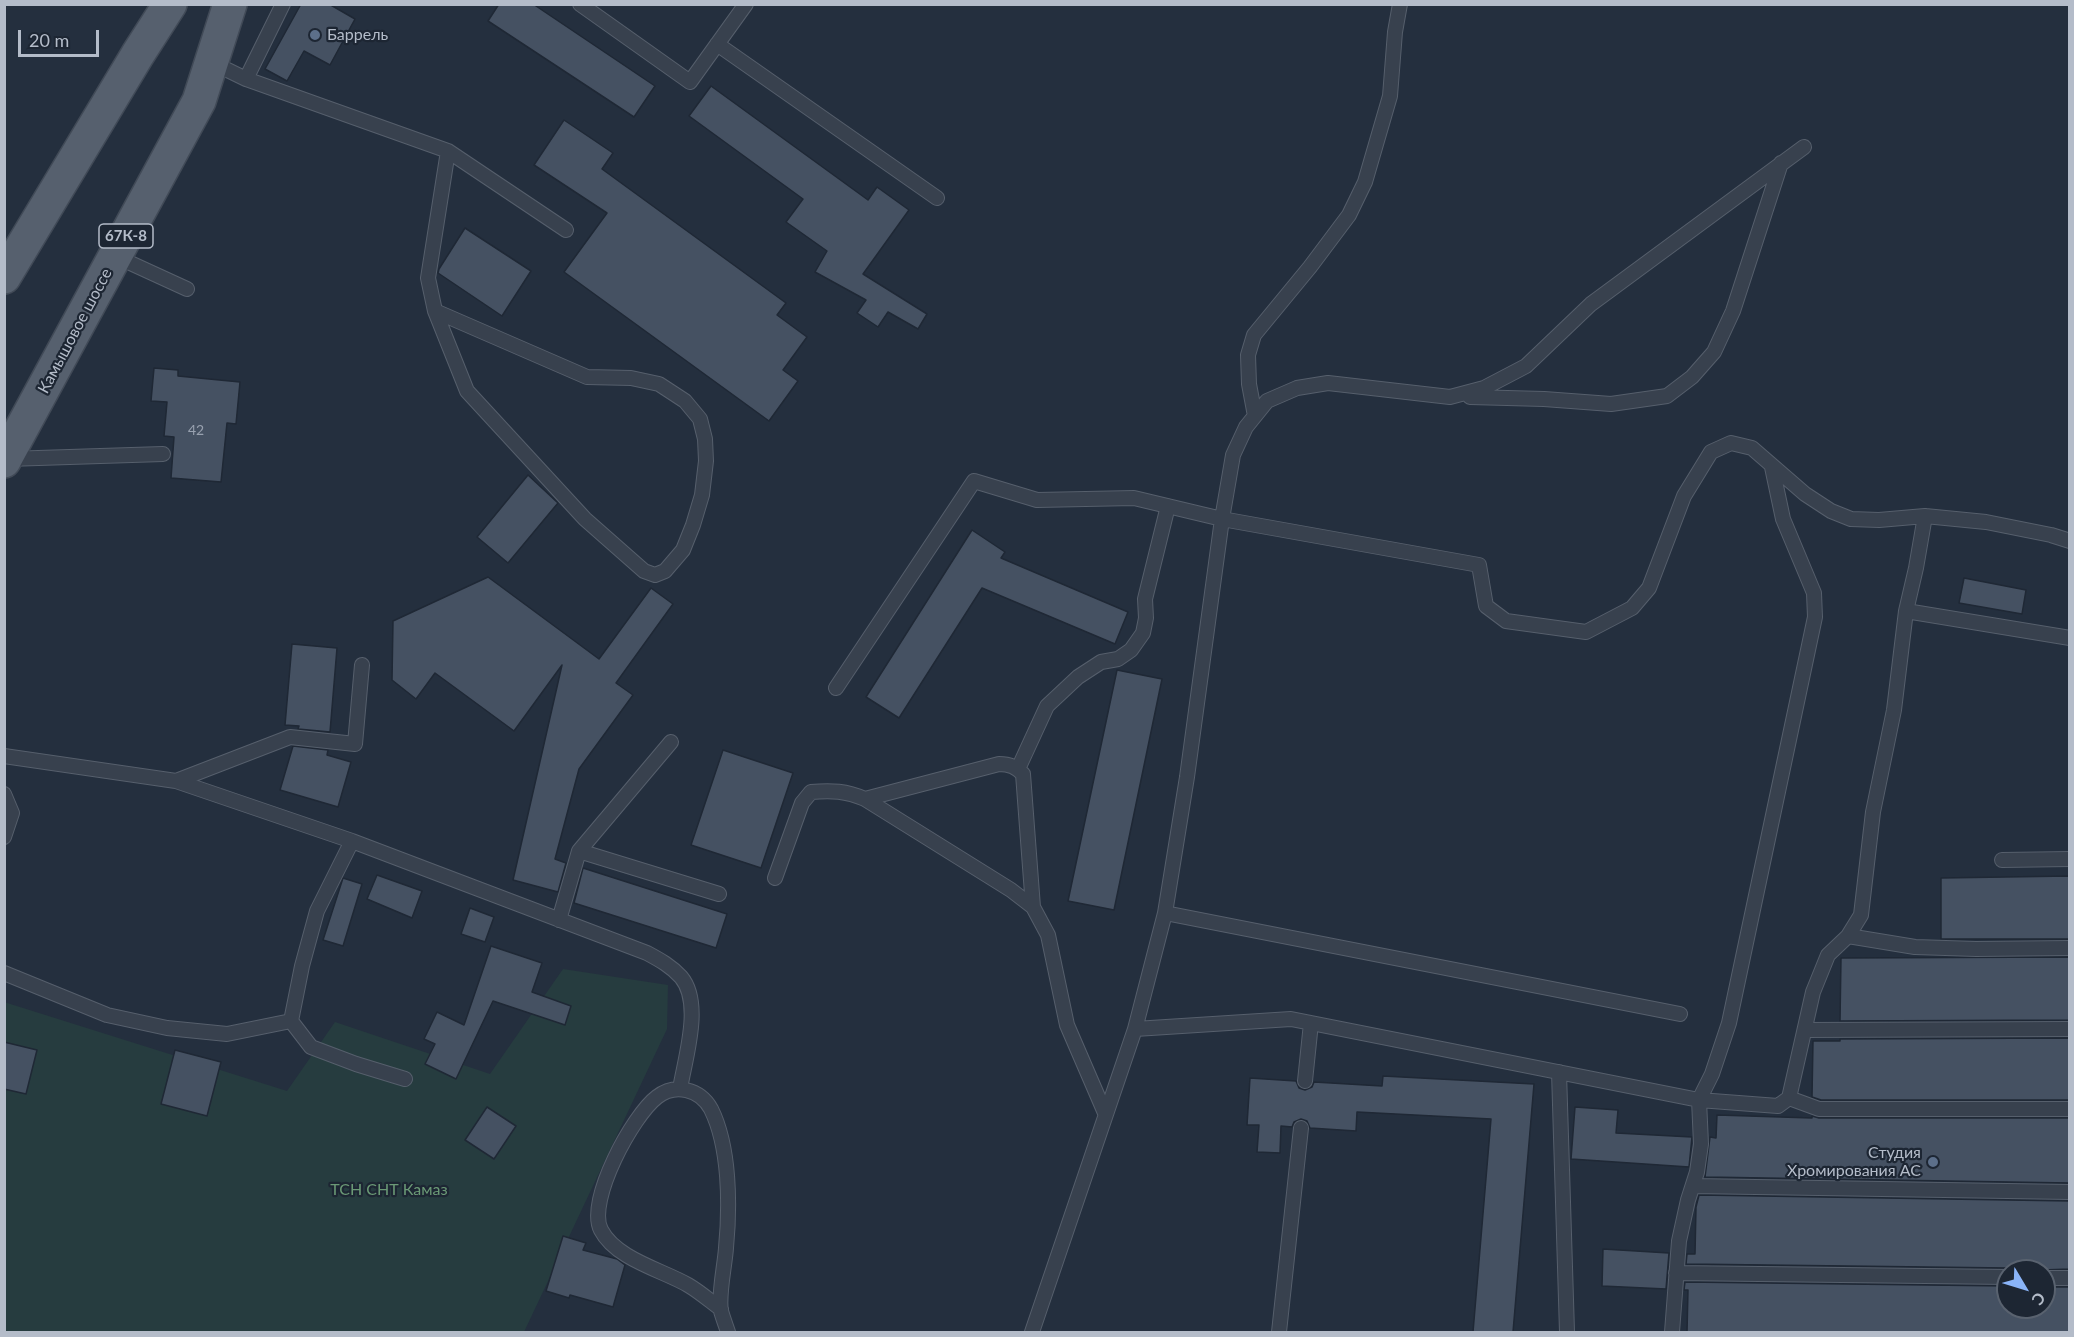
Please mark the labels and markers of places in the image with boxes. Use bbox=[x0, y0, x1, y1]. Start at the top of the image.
place label: Баррель bbox=[327, 25, 388, 45]
marker: Баррель bbox=[308, 28, 322, 42]
place label: Студия Хромирования АС bbox=[1787, 1143, 1921, 1181]
marker: Студия Хромирования АС bbox=[1926, 1155, 1940, 1169]

